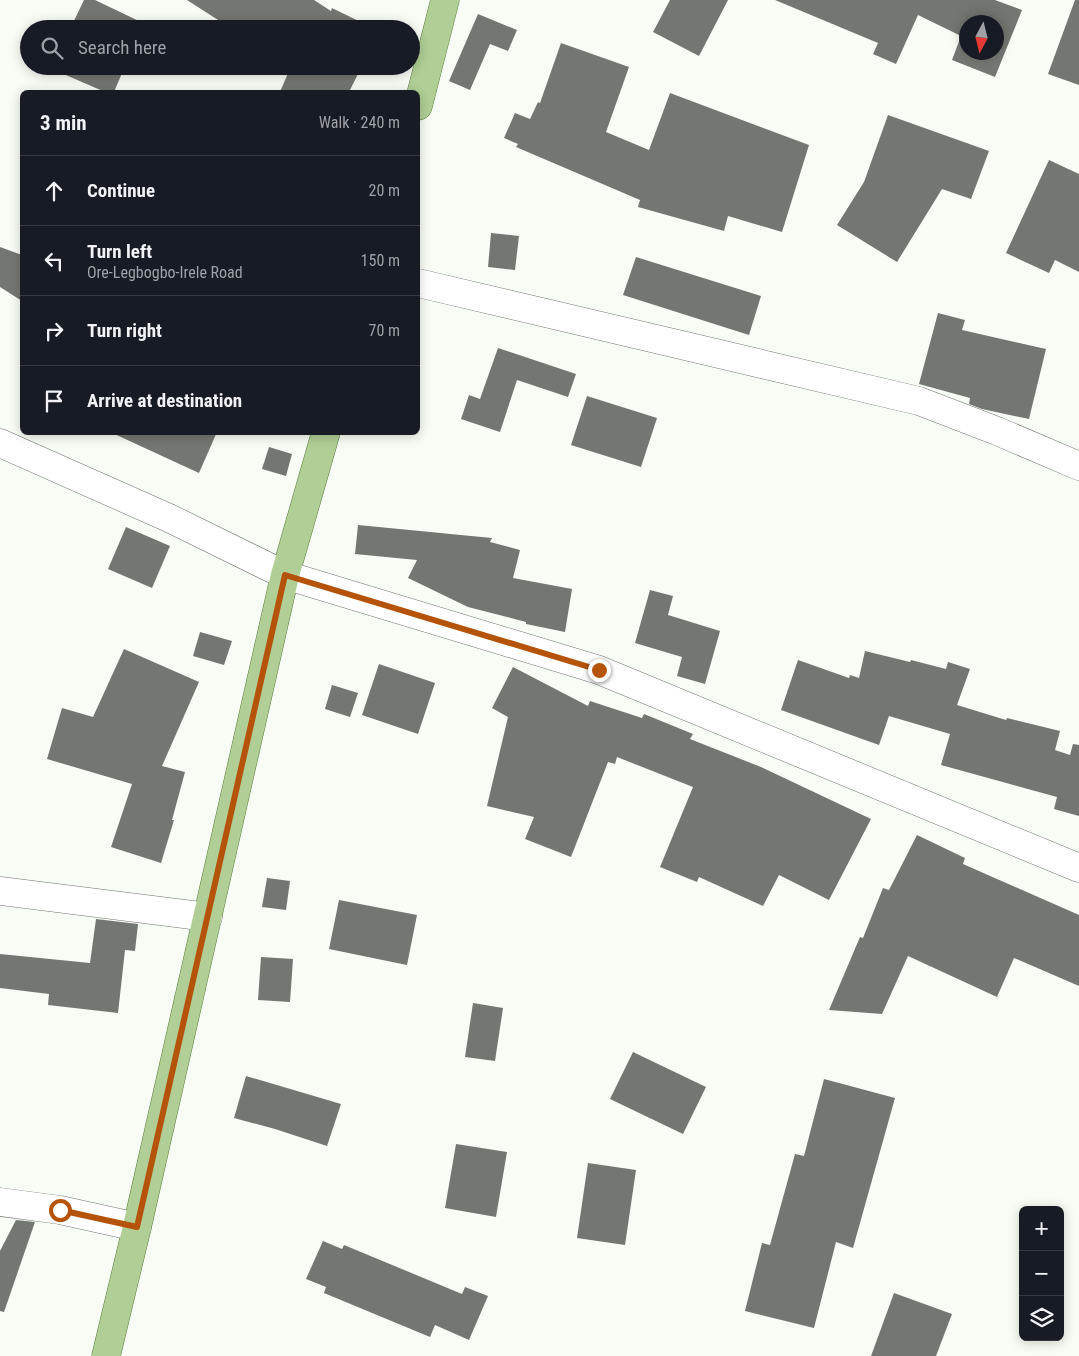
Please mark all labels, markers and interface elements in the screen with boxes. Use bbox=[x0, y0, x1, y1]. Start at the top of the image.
north arrow bbox=[959, 15, 1004, 60]
search box bbox=[20, 20, 420, 75]
icon: search bbox=[38, 34, 66, 62]
text: Search here bbox=[78, 36, 166, 59]
text: 3 min bbox=[40, 111, 87, 135]
text: Walk · 240 m bbox=[319, 113, 400, 132]
icon: ahead bbox=[40, 177, 68, 205]
text: Continue bbox=[87, 179, 155, 202]
text: 20 m bbox=[368, 181, 400, 200]
text: Turn left bbox=[87, 240, 152, 263]
icon: left bbox=[40, 247, 68, 275]
text: 150 m bbox=[361, 251, 400, 270]
text: Ore-Legbogbo-Irele Road bbox=[87, 263, 243, 282]
icon: right bbox=[40, 317, 68, 345]
text: Turn right bbox=[87, 319, 162, 342]
text: 70 m bbox=[368, 321, 400, 340]
icon: arrive bbox=[40, 387, 68, 415]
text: Arrive at destination bbox=[87, 389, 242, 412]
route end bbox=[588, 659, 611, 682]
route start bbox=[49, 1199, 72, 1222]
map controls bbox=[1019, 1206, 1064, 1341]
button: + bbox=[1019, 1206, 1064, 1251]
button: − bbox=[1019, 1251, 1064, 1296]
button: layers bbox=[1019, 1296, 1064, 1341]

